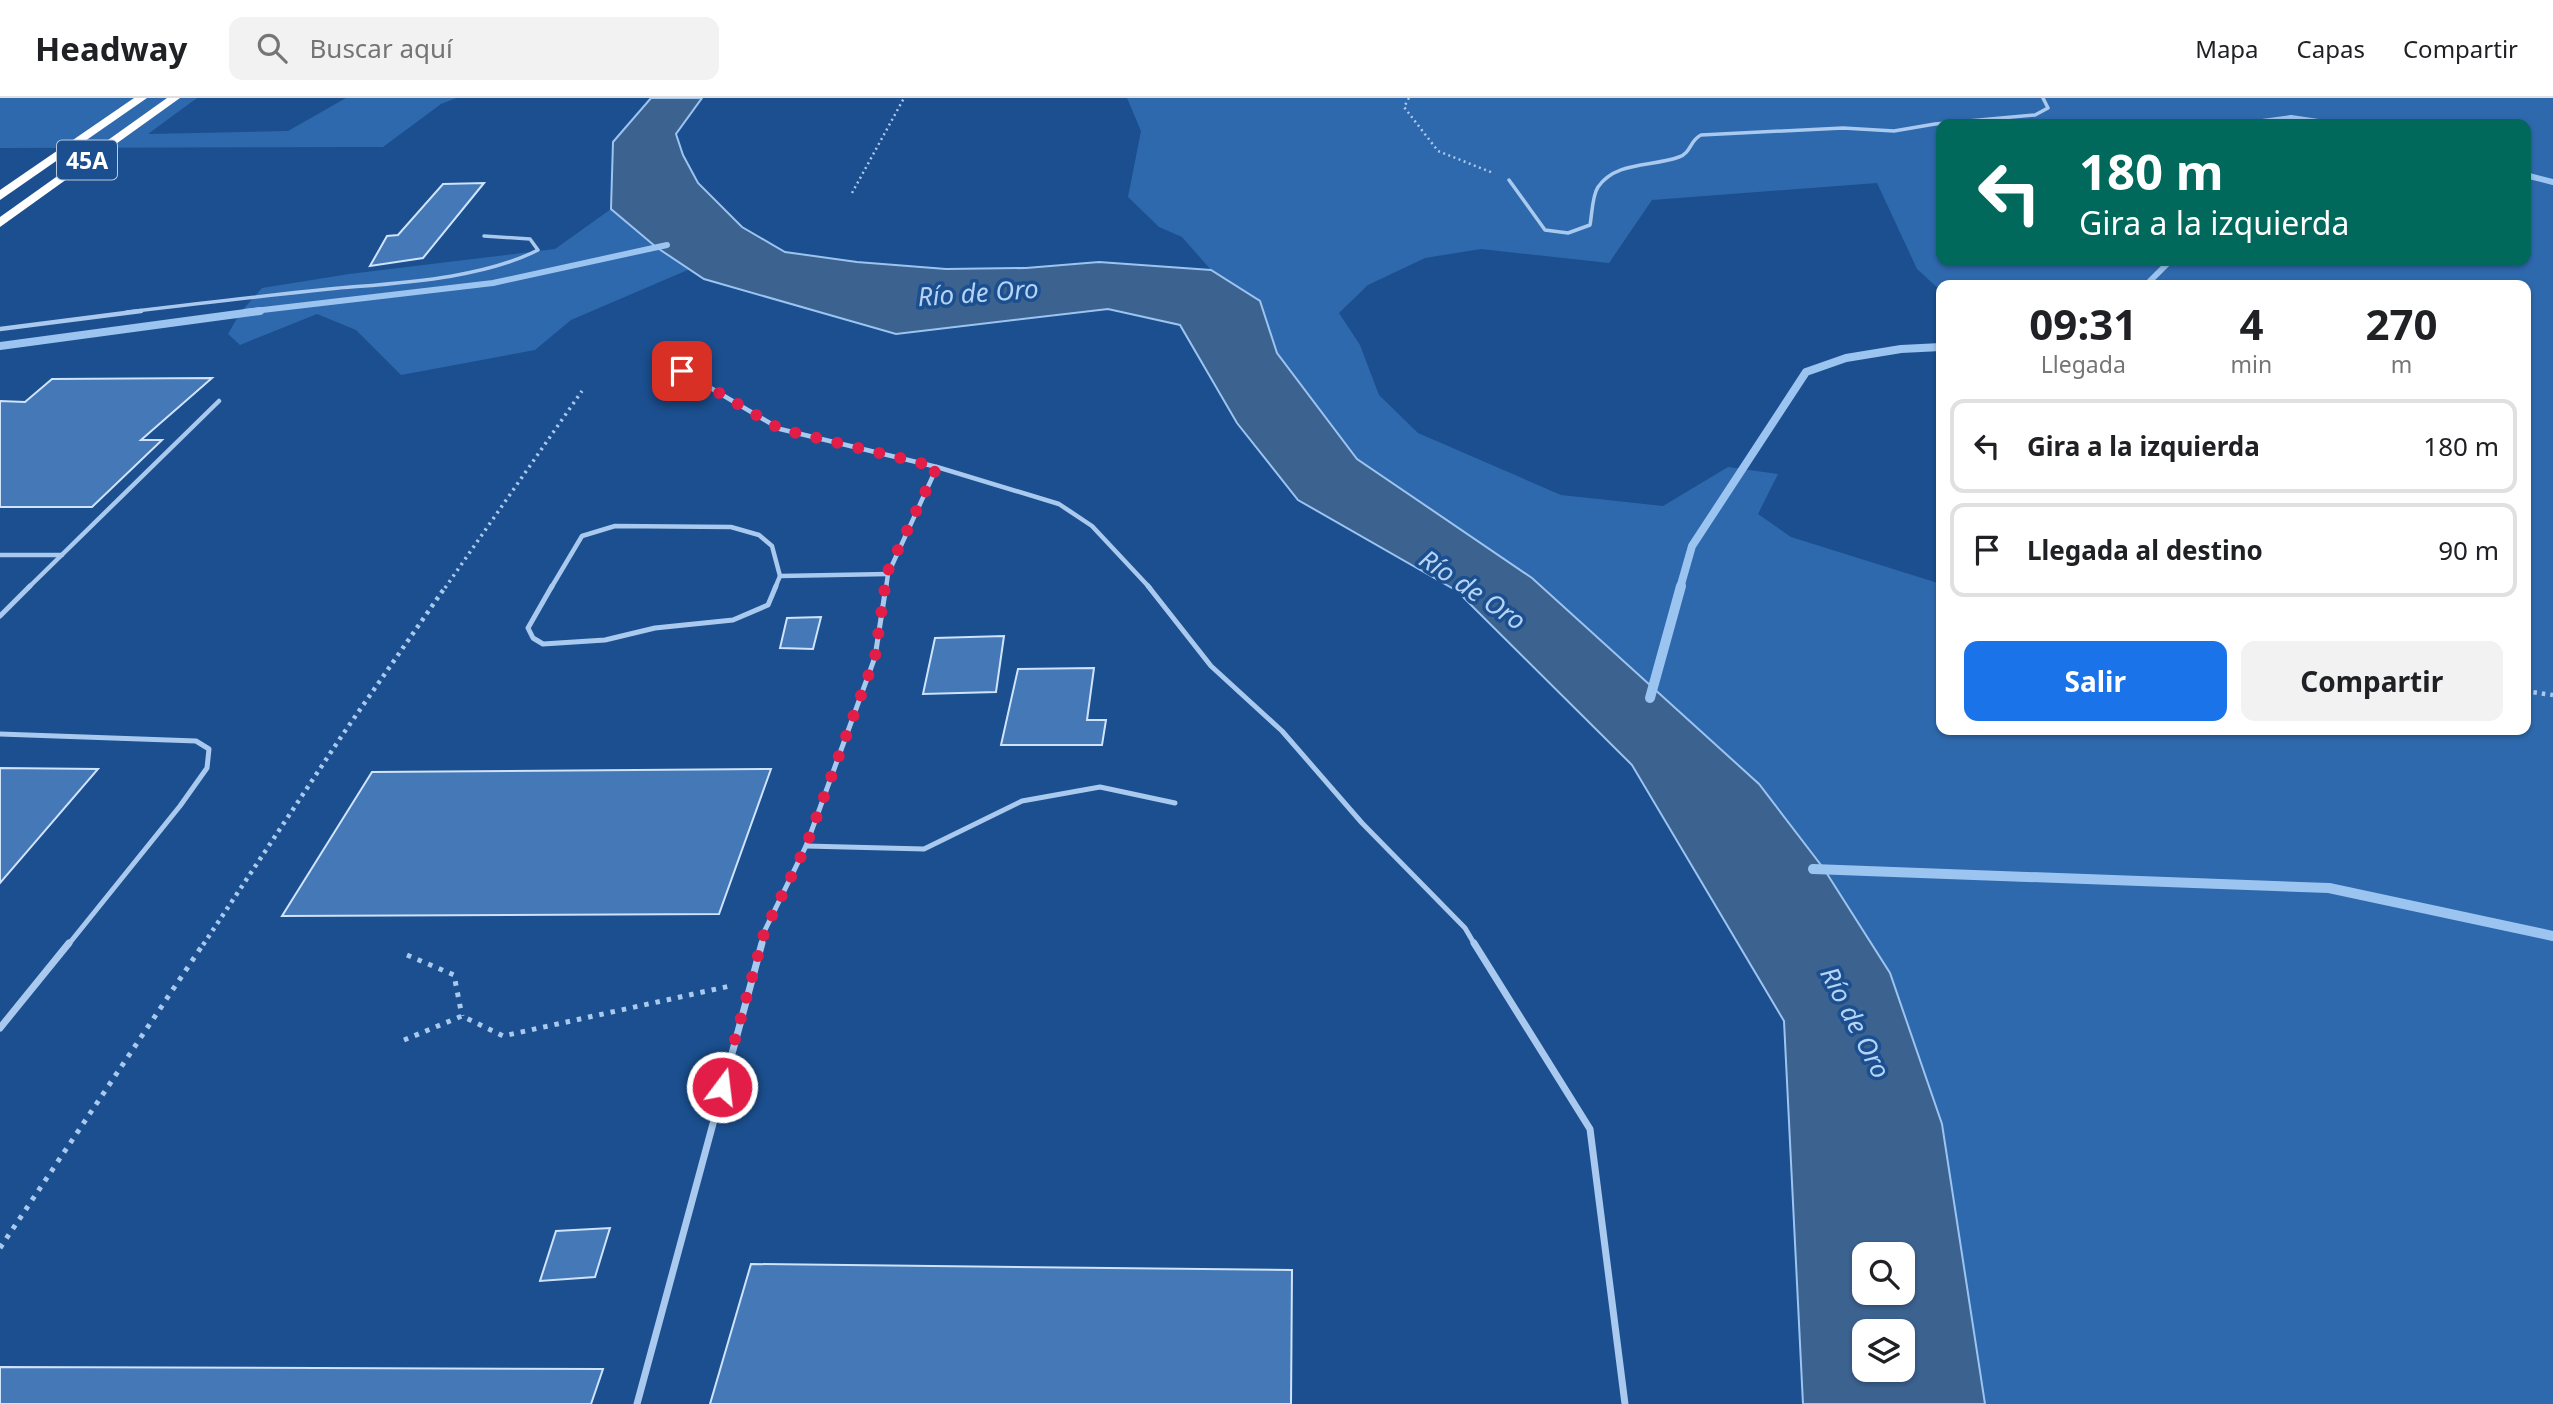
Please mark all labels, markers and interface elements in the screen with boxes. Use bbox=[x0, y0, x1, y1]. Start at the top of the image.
search box bbox=[229, 17, 719, 80]
text: Headway bbox=[35, 26, 187, 71]
icon: search bbox=[253, 29, 291, 67]
text: Buscar aquí bbox=[309, 30, 453, 66]
text: Mapa bbox=[2195, 32, 2259, 65]
text: Capas bbox=[2297, 32, 2365, 65]
text: Compartir bbox=[2403, 32, 2518, 65]
text: 180 m bbox=[2079, 138, 2224, 204]
road number: 45A bbox=[57, 141, 117, 180]
icon: left bbox=[1964, 147, 2055, 238]
text: Gira a la izquierda bbox=[2079, 201, 2349, 244]
water label: Río de Oro bbox=[916, 270, 1040, 314]
text: 09:31 bbox=[2029, 295, 2137, 352]
text: 4 bbox=[2239, 295, 2263, 352]
text: 270 bbox=[2366, 295, 2438, 352]
pin bbox=[652, 341, 712, 401]
text: Llegada bbox=[2041, 348, 2126, 380]
text: min bbox=[2231, 348, 2272, 380]
text: m bbox=[2391, 348, 2412, 380]
icon: arrive bbox=[663, 352, 701, 390]
icon: left bbox=[1968, 427, 2006, 465]
text: Gira a la izquierda bbox=[2027, 428, 2260, 464]
text: 180 m bbox=[2423, 428, 2499, 464]
icon: arrive bbox=[1968, 531, 2006, 569]
text: Llegada al destino bbox=[2027, 532, 2263, 568]
text: 90 m bbox=[2438, 532, 2499, 568]
water label: Río de Oro bbox=[1413, 540, 1533, 638]
button: Salir bbox=[1964, 641, 2227, 721]
button: Compartir bbox=[2241, 641, 2503, 721]
water label: Río de Oro bbox=[1812, 960, 1900, 1084]
position arrow bbox=[685, 1050, 759, 1124]
map controls bbox=[1852, 1242, 1915, 1382]
button: search bbox=[1852, 1242, 1915, 1305]
button: layers bbox=[1852, 1319, 1915, 1382]

